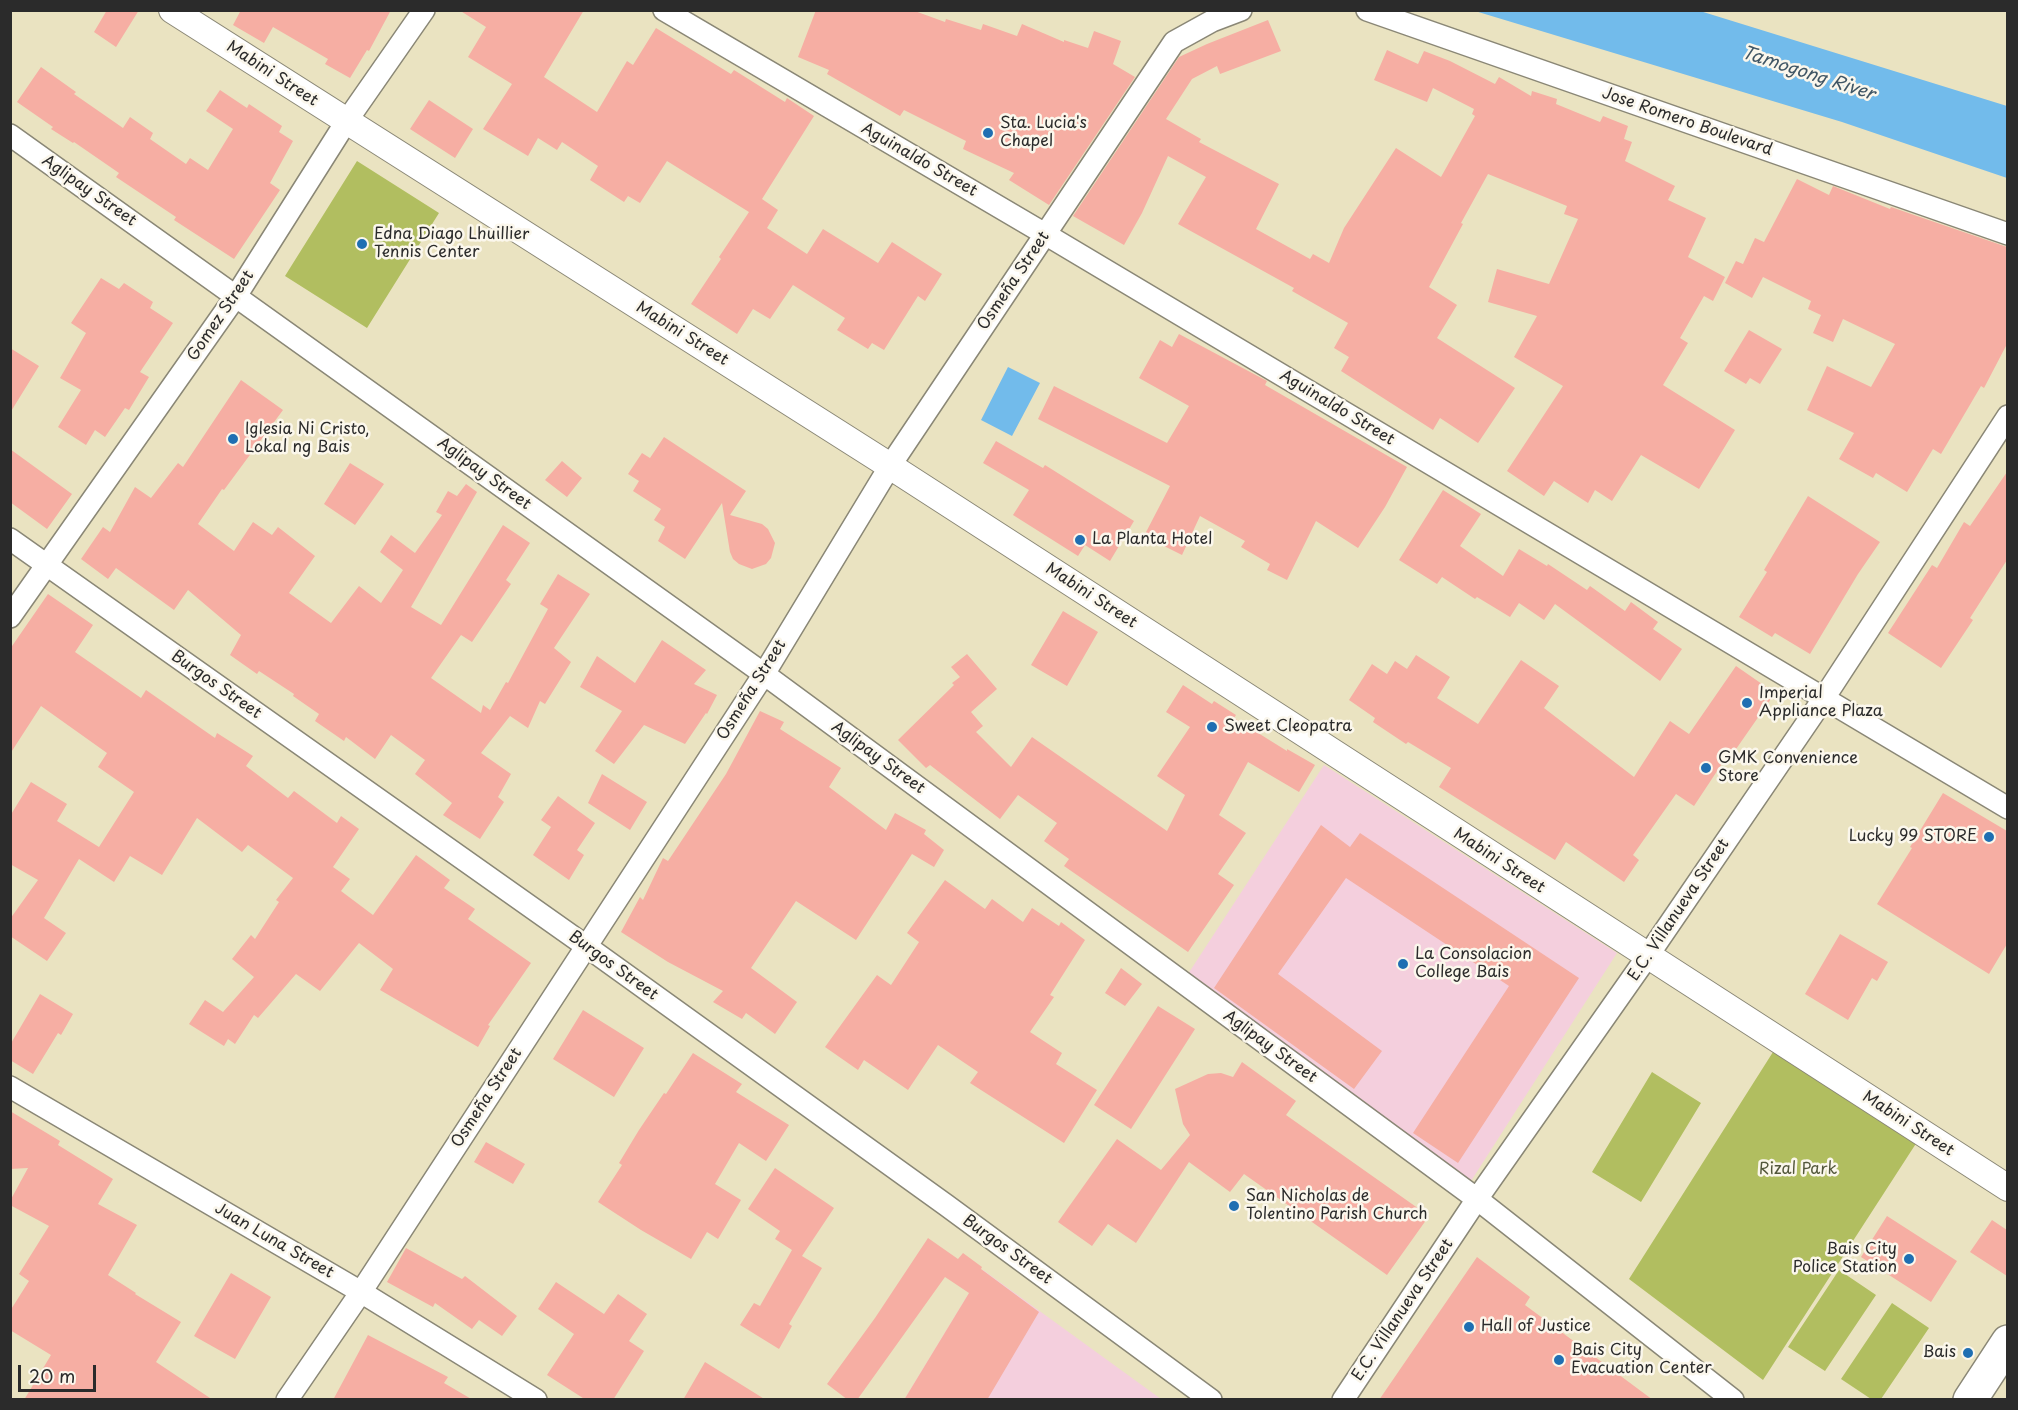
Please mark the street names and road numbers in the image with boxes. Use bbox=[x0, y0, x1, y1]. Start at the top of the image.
street label: Mabini Street bbox=[223, 37, 321, 111]
street label: Jose Romero Boulevard bbox=[1599, 84, 1775, 160]
street label: Aguinaldo Street bbox=[858, 119, 980, 201]
street label: Aglipay Street bbox=[38, 151, 140, 231]
street label: Osmeña Street bbox=[974, 228, 1054, 334]
street label: Gomez Street bbox=[184, 267, 258, 365]
street label: Mabini Street bbox=[632, 298, 732, 370]
street label: Aguinaldo Street bbox=[1276, 366, 1398, 450]
street label: Aglipay Street bbox=[433, 434, 535, 514]
street label: Mabini Street bbox=[1042, 559, 1140, 633]
street label: Osmeña Street bbox=[713, 636, 791, 744]
street label: Burgos Street bbox=[167, 647, 265, 723]
street label: Aglipay Street bbox=[827, 718, 929, 798]
street label: Mabini Street bbox=[1450, 824, 1548, 898]
street label: E.C. Villanueva Street bbox=[1624, 835, 1734, 985]
street label: Burgos Street bbox=[565, 927, 661, 1005]
street label: Aglipay Street bbox=[1219, 1007, 1321, 1087]
street label: Osmeña Street bbox=[448, 1045, 526, 1151]
street label: Mabini Street bbox=[1859, 1087, 1957, 1161]
street label: Juan Luna Street bbox=[211, 1199, 337, 1283]
street label: Burgos Street bbox=[959, 1211, 1055, 1289]
street label: E.C. Villanueva Street bbox=[1348, 1235, 1458, 1385]

